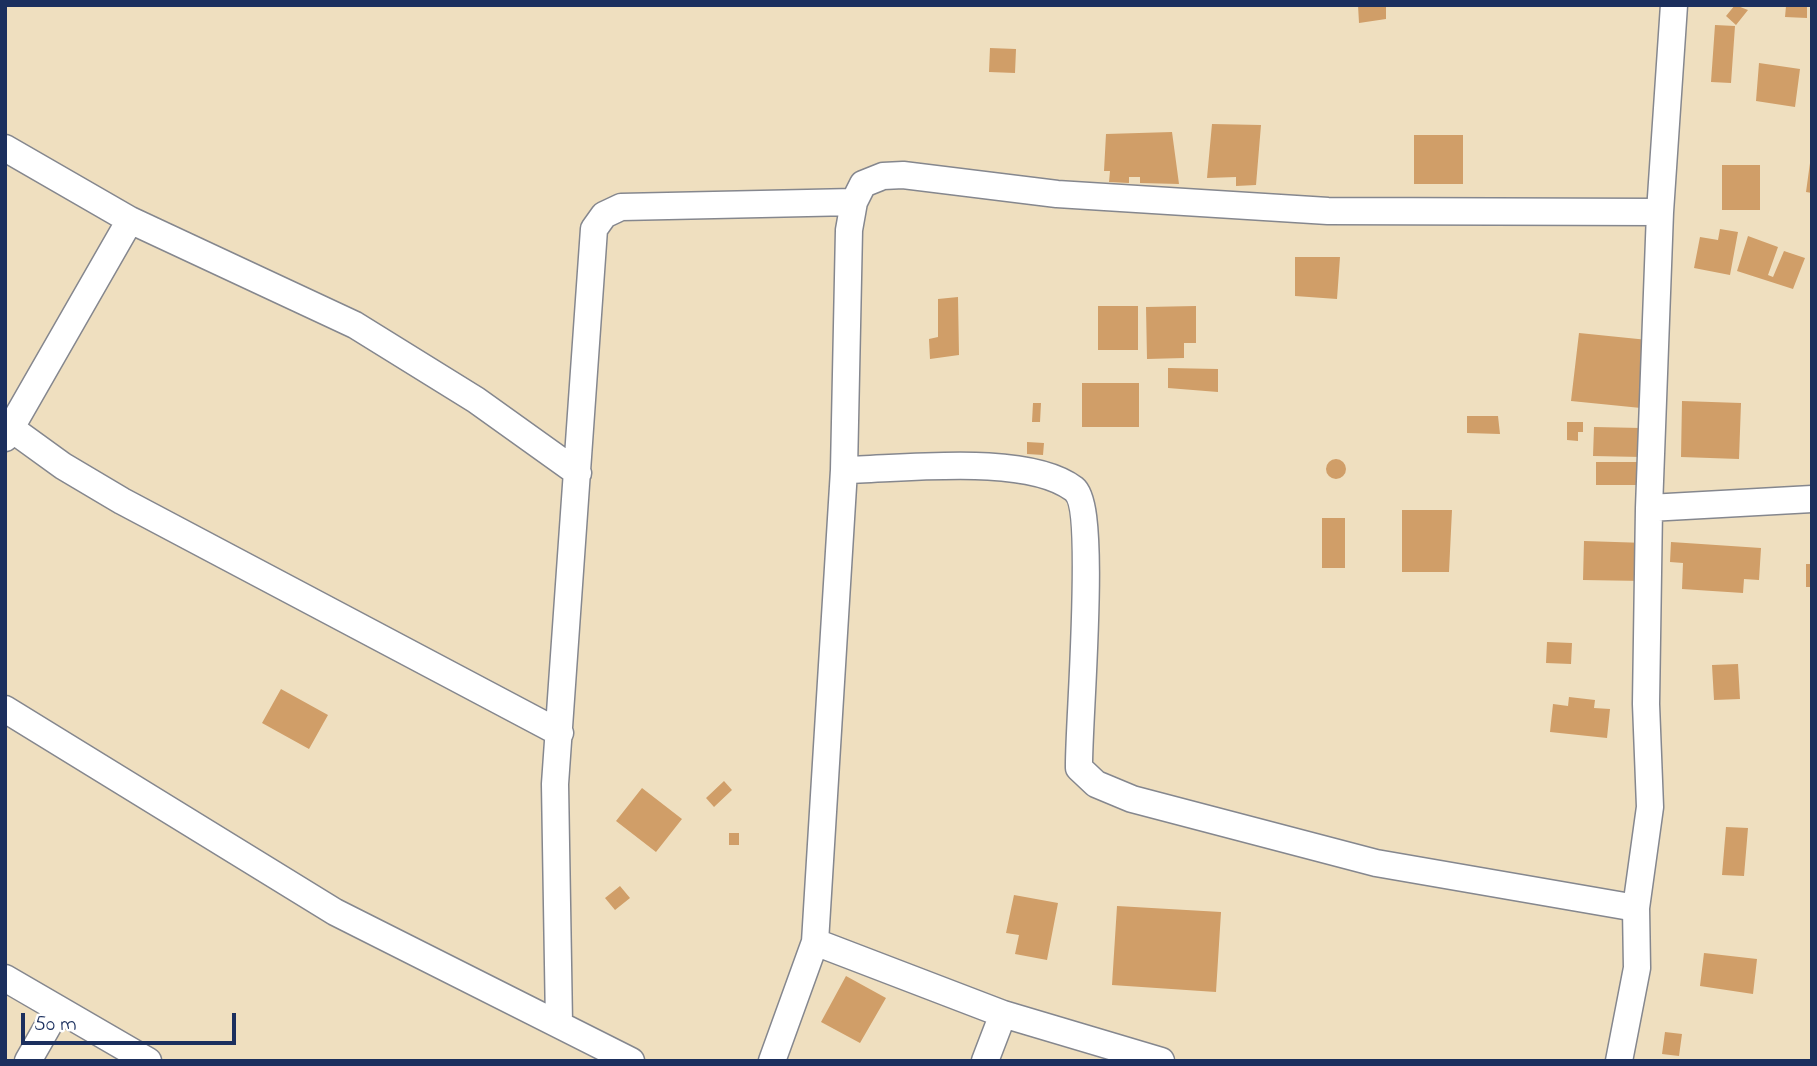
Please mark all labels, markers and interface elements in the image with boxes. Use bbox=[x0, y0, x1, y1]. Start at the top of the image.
scale bar bbox=[24, 1000, 240, 1044]
text: 50 m bbox=[34, 1010, 77, 1040]

